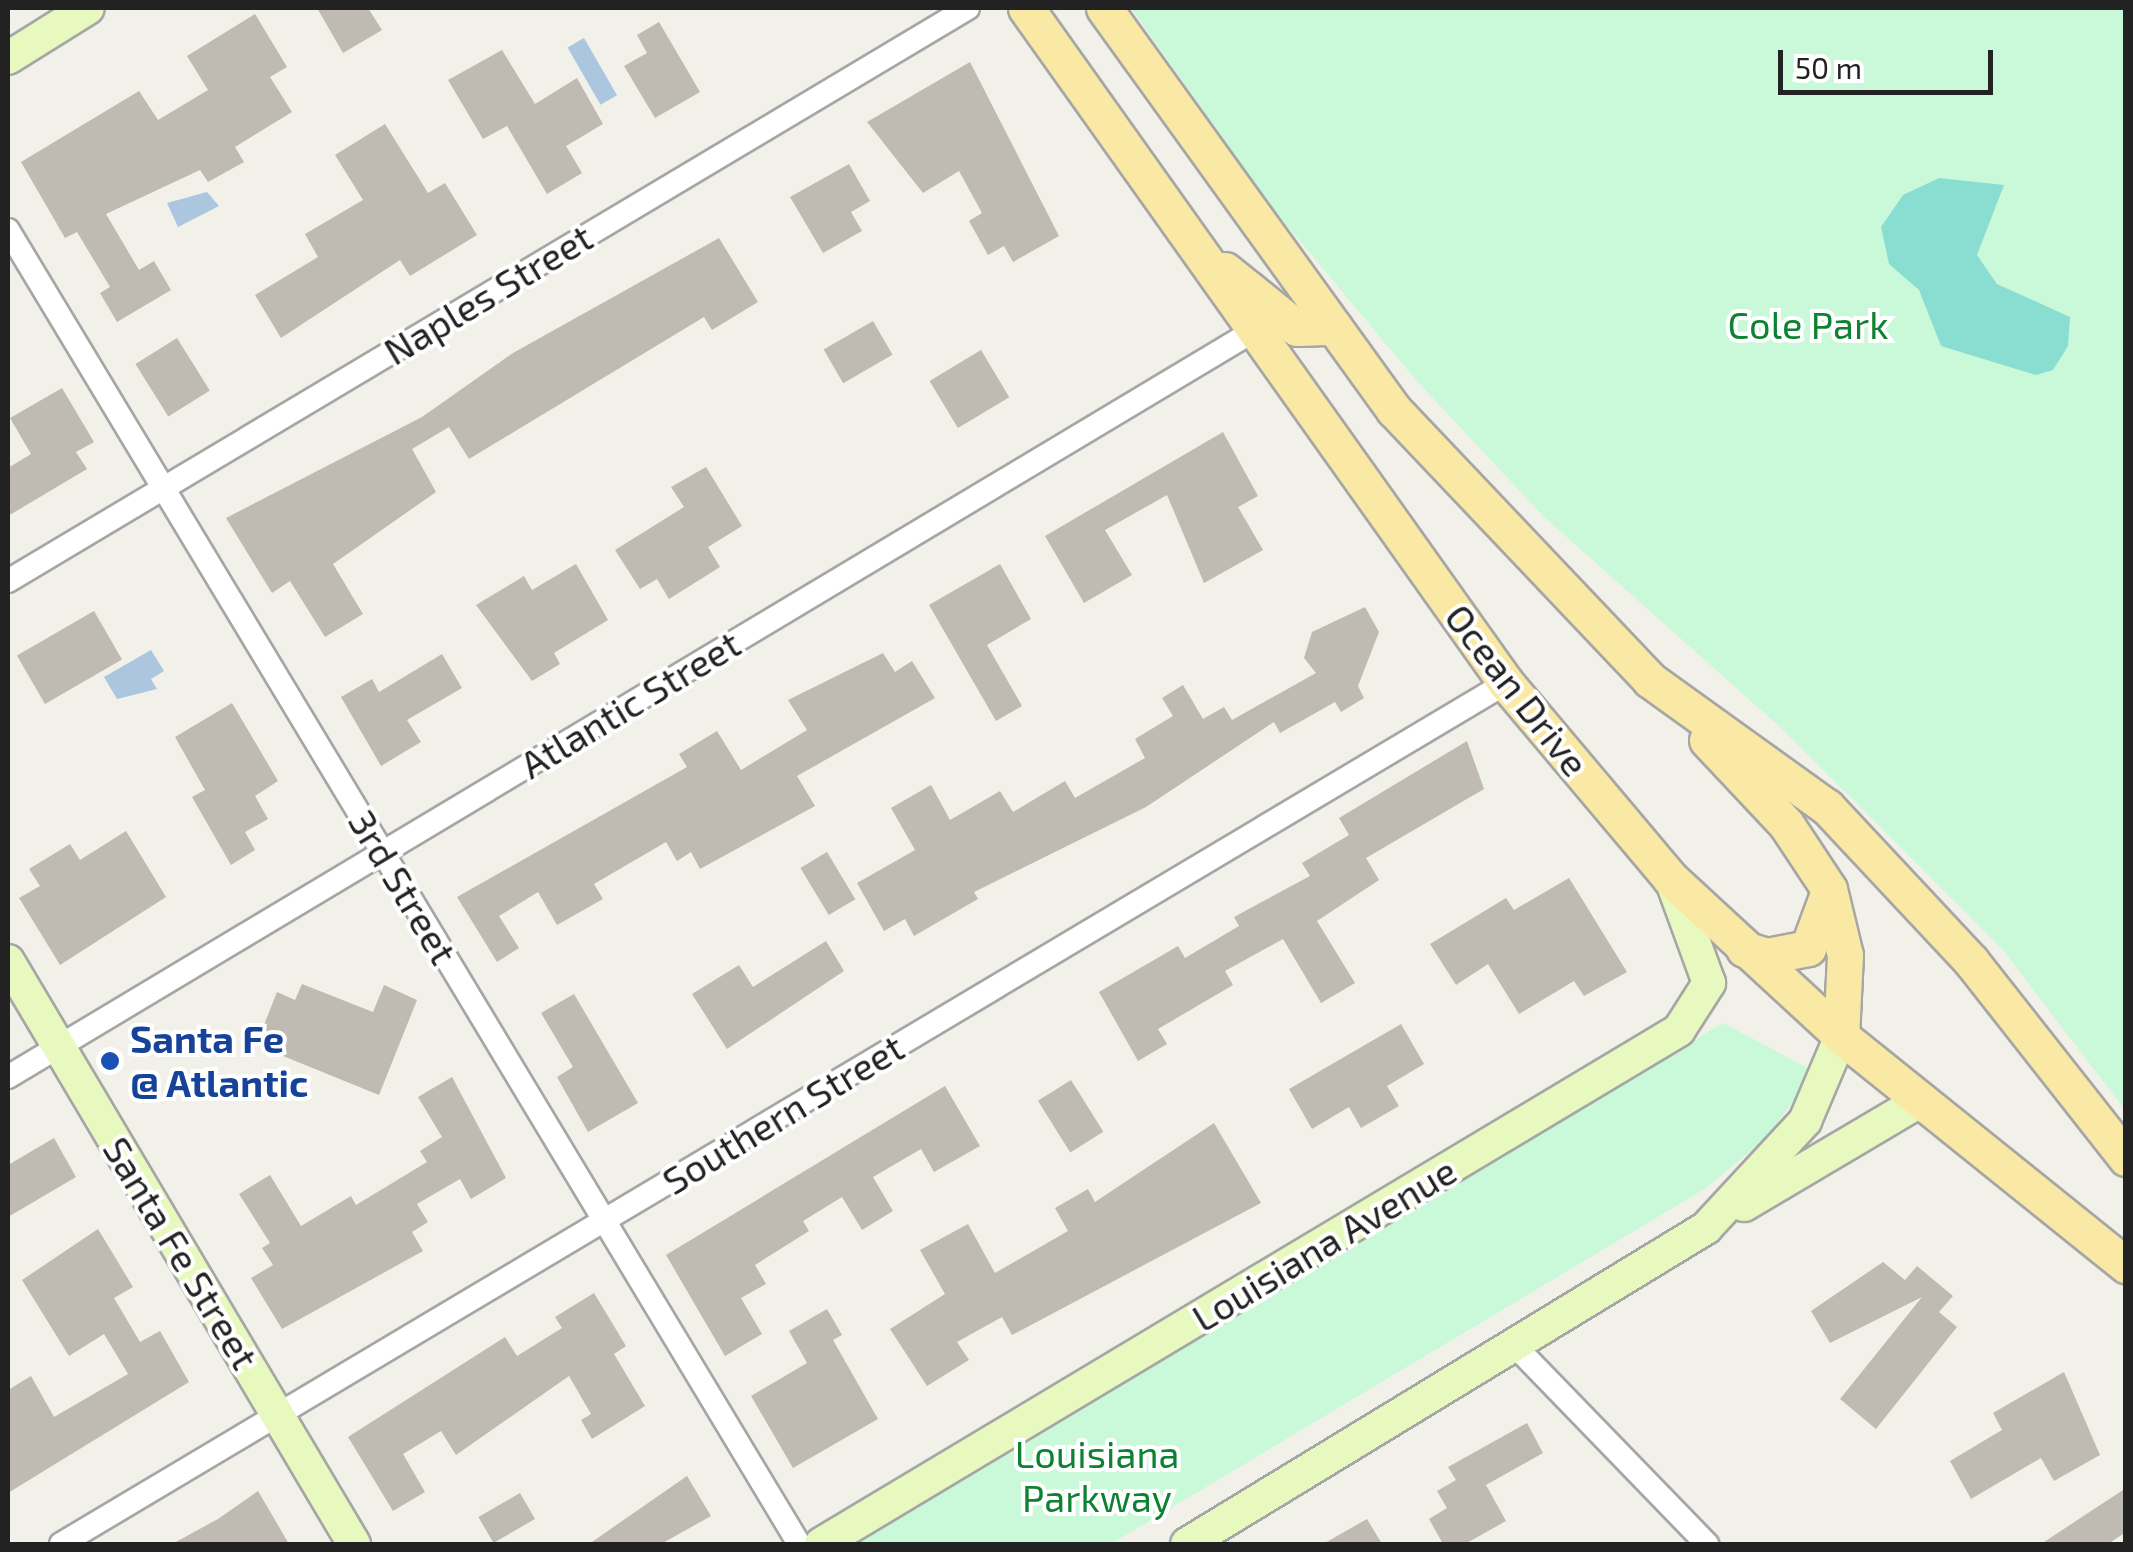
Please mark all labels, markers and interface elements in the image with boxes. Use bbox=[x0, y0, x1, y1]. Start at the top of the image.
scale bar bbox=[1783, 30, 1998, 92]
text: 50 m bbox=[1795, 49, 1862, 85]
street label: Naples Street bbox=[376, 214, 600, 374]
park label: Cole Park bbox=[1727, 302, 1889, 348]
street label: Ocean Drive bbox=[1436, 595, 1598, 785]
street label: Atlantic Street bbox=[512, 620, 748, 788]
street label: 3rd Street bbox=[339, 802, 467, 972]
place label: Santa Fe @ Atlantic bbox=[130, 1016, 309, 1106]
street label: Southern Street bbox=[654, 1024, 912, 1204]
marker: Santa Fe @ Atlantic bbox=[99, 1050, 121, 1072]
street label: Santa Fe Street bbox=[94, 1129, 268, 1377]
street label: Louisiana Avenue bbox=[1183, 1147, 1465, 1341]
park label: Louisiana Parkway bbox=[1015, 1431, 1179, 1520]

